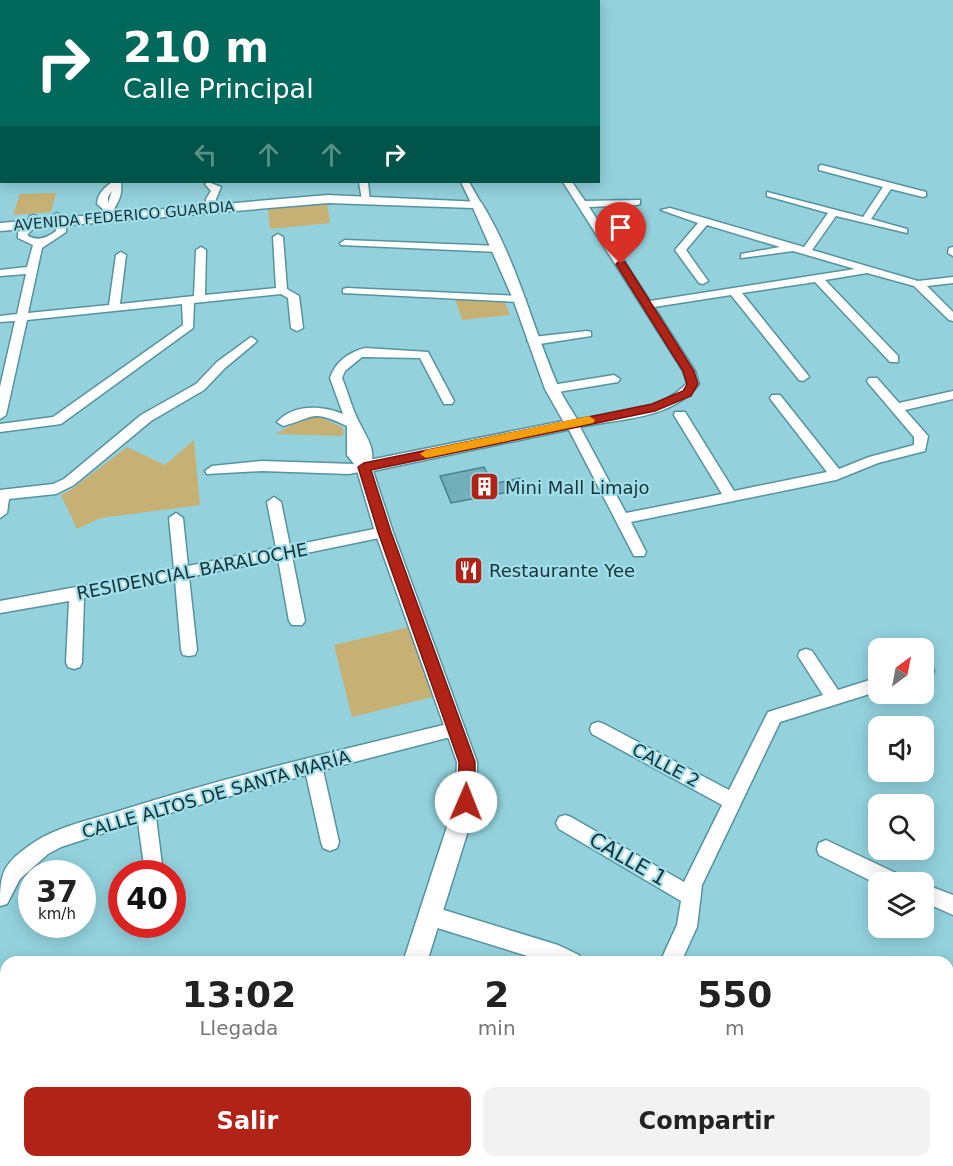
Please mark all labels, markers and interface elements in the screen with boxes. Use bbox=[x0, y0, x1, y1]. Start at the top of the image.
text: 210 m bbox=[123, 23, 269, 72]
icon: right bbox=[24, 24, 102, 102]
text: Calle Principal bbox=[123, 73, 314, 104]
icon: left bbox=[189, 138, 222, 171]
icon: ahead bbox=[252, 138, 285, 171]
icon: ahead bbox=[315, 138, 348, 171]
icon: right bbox=[378, 138, 411, 171]
street label: AVENIDA FEDERICO GUARDIA bbox=[13, 197, 236, 235]
pin bbox=[595, 202, 646, 264]
icon: arrive bbox=[604, 211, 637, 244]
building icon: Mini Mall Limajo bbox=[468, 471, 500, 503]
place label: Mini Mall Limajo bbox=[505, 477, 650, 498]
street label: RESIDENCIAL BARALOCHE bbox=[75, 538, 309, 604]
restaurant icon: Restaurante Yee bbox=[452, 554, 484, 586]
place label: Restaurante Yee bbox=[489, 560, 635, 581]
north arrow bbox=[868, 638, 934, 704]
map controls bbox=[868, 638, 934, 938]
button: sound bbox=[868, 716, 934, 782]
street label: CALLE 2 bbox=[629, 738, 703, 792]
street label: CALLE ALTOS DE SANTA MARÍA bbox=[79, 745, 353, 842]
position arrow bbox=[434, 770, 498, 834]
button: search bbox=[868, 794, 934, 860]
street label: CALLE 1 bbox=[585, 827, 671, 891]
speed limit sign: 40 bbox=[108, 860, 186, 938]
button: layers bbox=[868, 872, 934, 938]
text: 37 bbox=[36, 874, 78, 909]
text: km/h bbox=[38, 905, 76, 923]
text: 13:02 bbox=[182, 974, 296, 1015]
text: 2 bbox=[484, 974, 509, 1015]
text: 550 bbox=[697, 974, 772, 1015]
text: Llegada bbox=[199, 1016, 278, 1040]
text: min bbox=[478, 1016, 516, 1040]
text: m bbox=[725, 1016, 745, 1040]
button: Salir bbox=[24, 1087, 471, 1156]
button: Compartir bbox=[483, 1087, 930, 1156]

